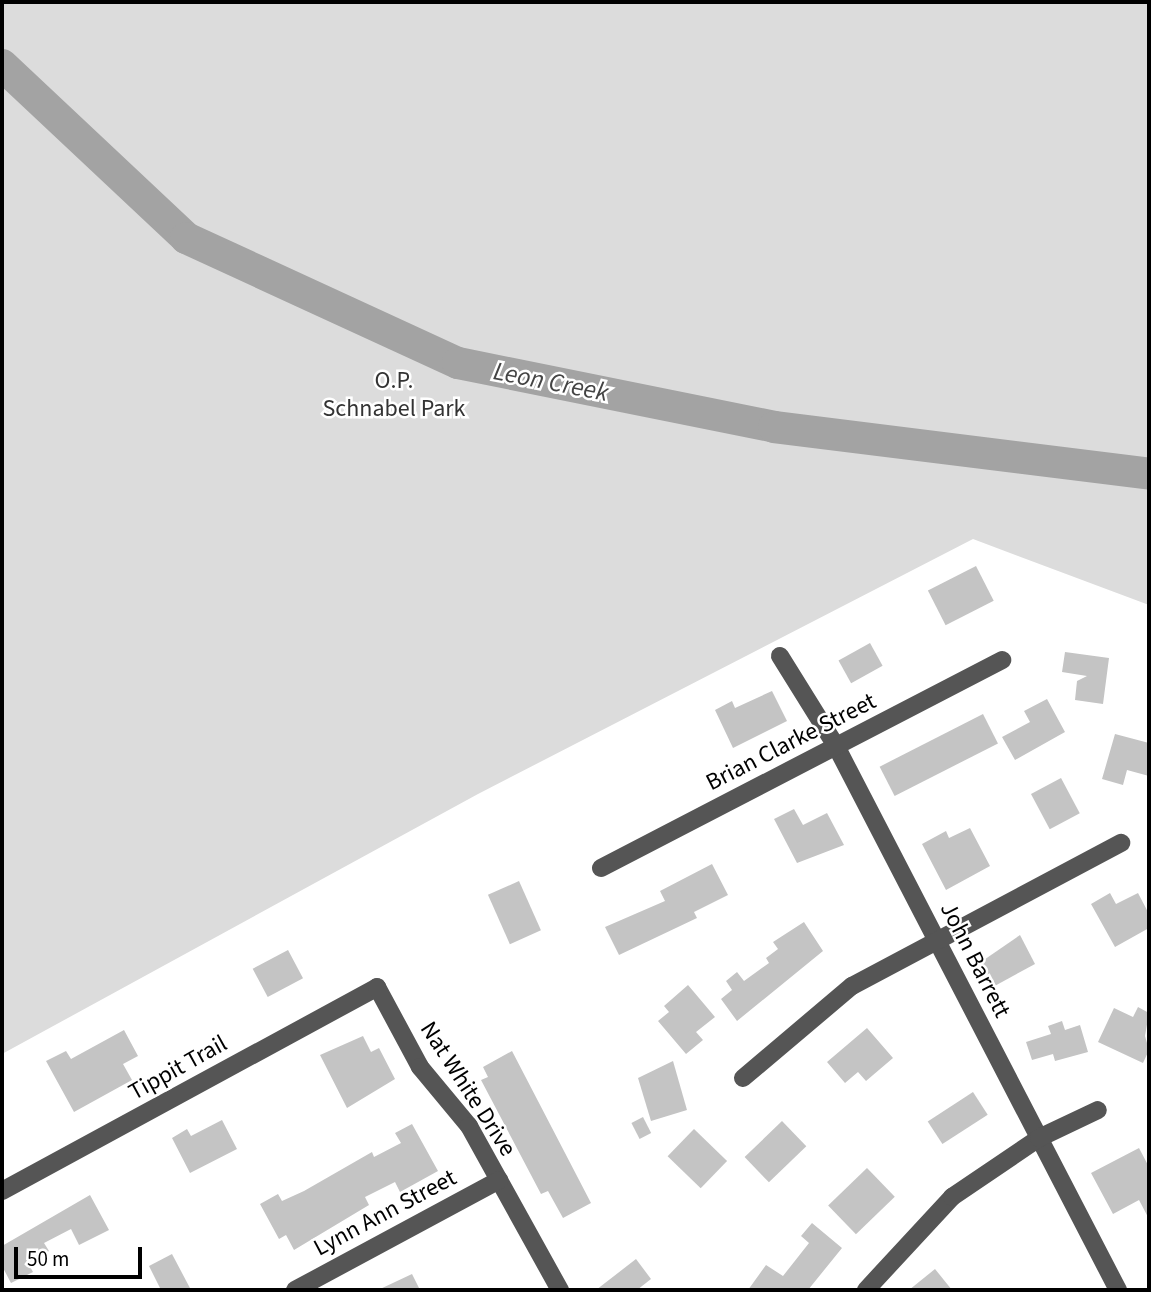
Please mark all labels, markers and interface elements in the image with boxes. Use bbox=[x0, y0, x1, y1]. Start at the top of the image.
water label: Leon Creek bbox=[491, 356, 611, 408]
park label: O.P. Schnabel Park bbox=[322, 367, 466, 423]
street label: Brian Clarke Street bbox=[701, 687, 881, 797]
street label: John Barrett bbox=[934, 898, 1016, 1022]
street label: Nat White Drive bbox=[414, 1016, 522, 1162]
street label: Tippit Trail bbox=[124, 1029, 232, 1107]
street label: Lynn Ann Street bbox=[309, 1163, 461, 1263]
scale bar bbox=[18, 1232, 145, 1276]
text: 50 m bbox=[27, 1244, 69, 1274]

